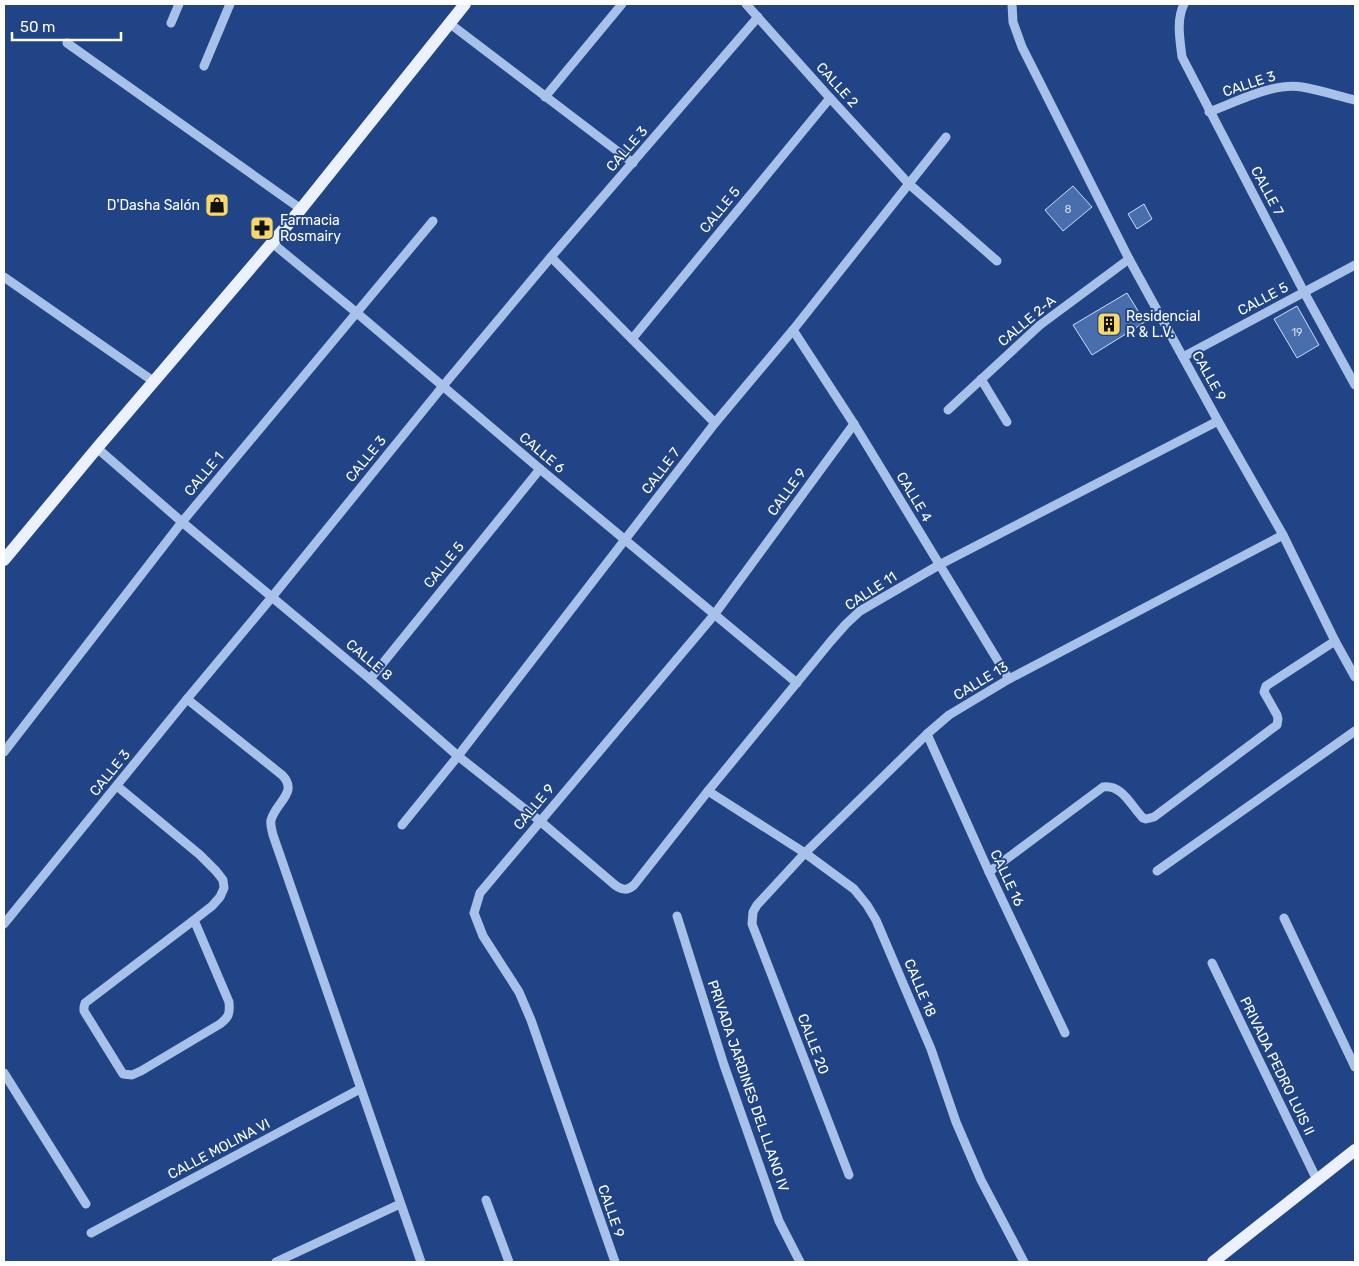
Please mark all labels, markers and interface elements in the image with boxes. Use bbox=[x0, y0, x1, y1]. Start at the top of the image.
scale bar bbox=[12, 10, 121, 42]
text: 50 m bbox=[20, 18, 55, 36]
street label: CALLE 2 bbox=[812, 59, 862, 111]
street label: CALLE 3 bbox=[1220, 67, 1278, 101]
street label: CALLE 3 bbox=[603, 123, 651, 175]
street label: CALLE 7 bbox=[1247, 163, 1287, 219]
street label: CALLE 5 bbox=[696, 183, 744, 237]
shop icon: D'Dasha Salón bbox=[204, 192, 230, 218]
place label: D'Dasha Salón bbox=[107, 197, 200, 214]
house number: 8 bbox=[1065, 203, 1072, 216]
place label: Farmacia Rosmairy bbox=[280, 212, 341, 245]
pharmacy icon: Farmacia Rosmairy bbox=[249, 215, 275, 241]
street label: CALLE 5 bbox=[1235, 279, 1291, 319]
street label: CALLE 2-A bbox=[995, 292, 1060, 350]
place label: Residencial R & L.V. bbox=[1126, 308, 1200, 341]
building icon: Residencial R & L.V. bbox=[1096, 311, 1122, 337]
house number: 19 bbox=[1291, 326, 1303, 339]
street label: CALLE 9 bbox=[1188, 348, 1230, 404]
street label: CALLE 6 bbox=[516, 429, 568, 477]
street label: CALLE 3 bbox=[342, 432, 390, 486]
street label: CALLE 7 bbox=[638, 445, 684, 497]
street label: CALLE 1 bbox=[181, 449, 227, 499]
street label: CALLE 9 bbox=[764, 465, 810, 519]
street label: CALLE 4 bbox=[893, 469, 936, 525]
street label: CALLE 5 bbox=[420, 538, 468, 592]
street label: CALLE 11 bbox=[842, 568, 900, 614]
street label: CALLE 8 bbox=[342, 636, 396, 684]
street label: CALLE 13 bbox=[951, 658, 1011, 704]
street label: CALLE 3 bbox=[86, 746, 134, 800]
street label: CALLE 9 bbox=[510, 781, 558, 833]
street label: CALLE 16 bbox=[986, 847, 1028, 909]
street label: CALLE 18 bbox=[900, 957, 940, 1020]
street label: PRIVADA JARDINES DEL LLANO IV bbox=[704, 978, 792, 1194]
street label: PRIVADA PEDRO LUIS II bbox=[1236, 994, 1318, 1138]
street label: CALLE 20 bbox=[794, 1011, 832, 1077]
street label: CALLE MOLINA VI bbox=[165, 1115, 273, 1183]
street label: CALLE 9 bbox=[594, 1182, 628, 1240]

